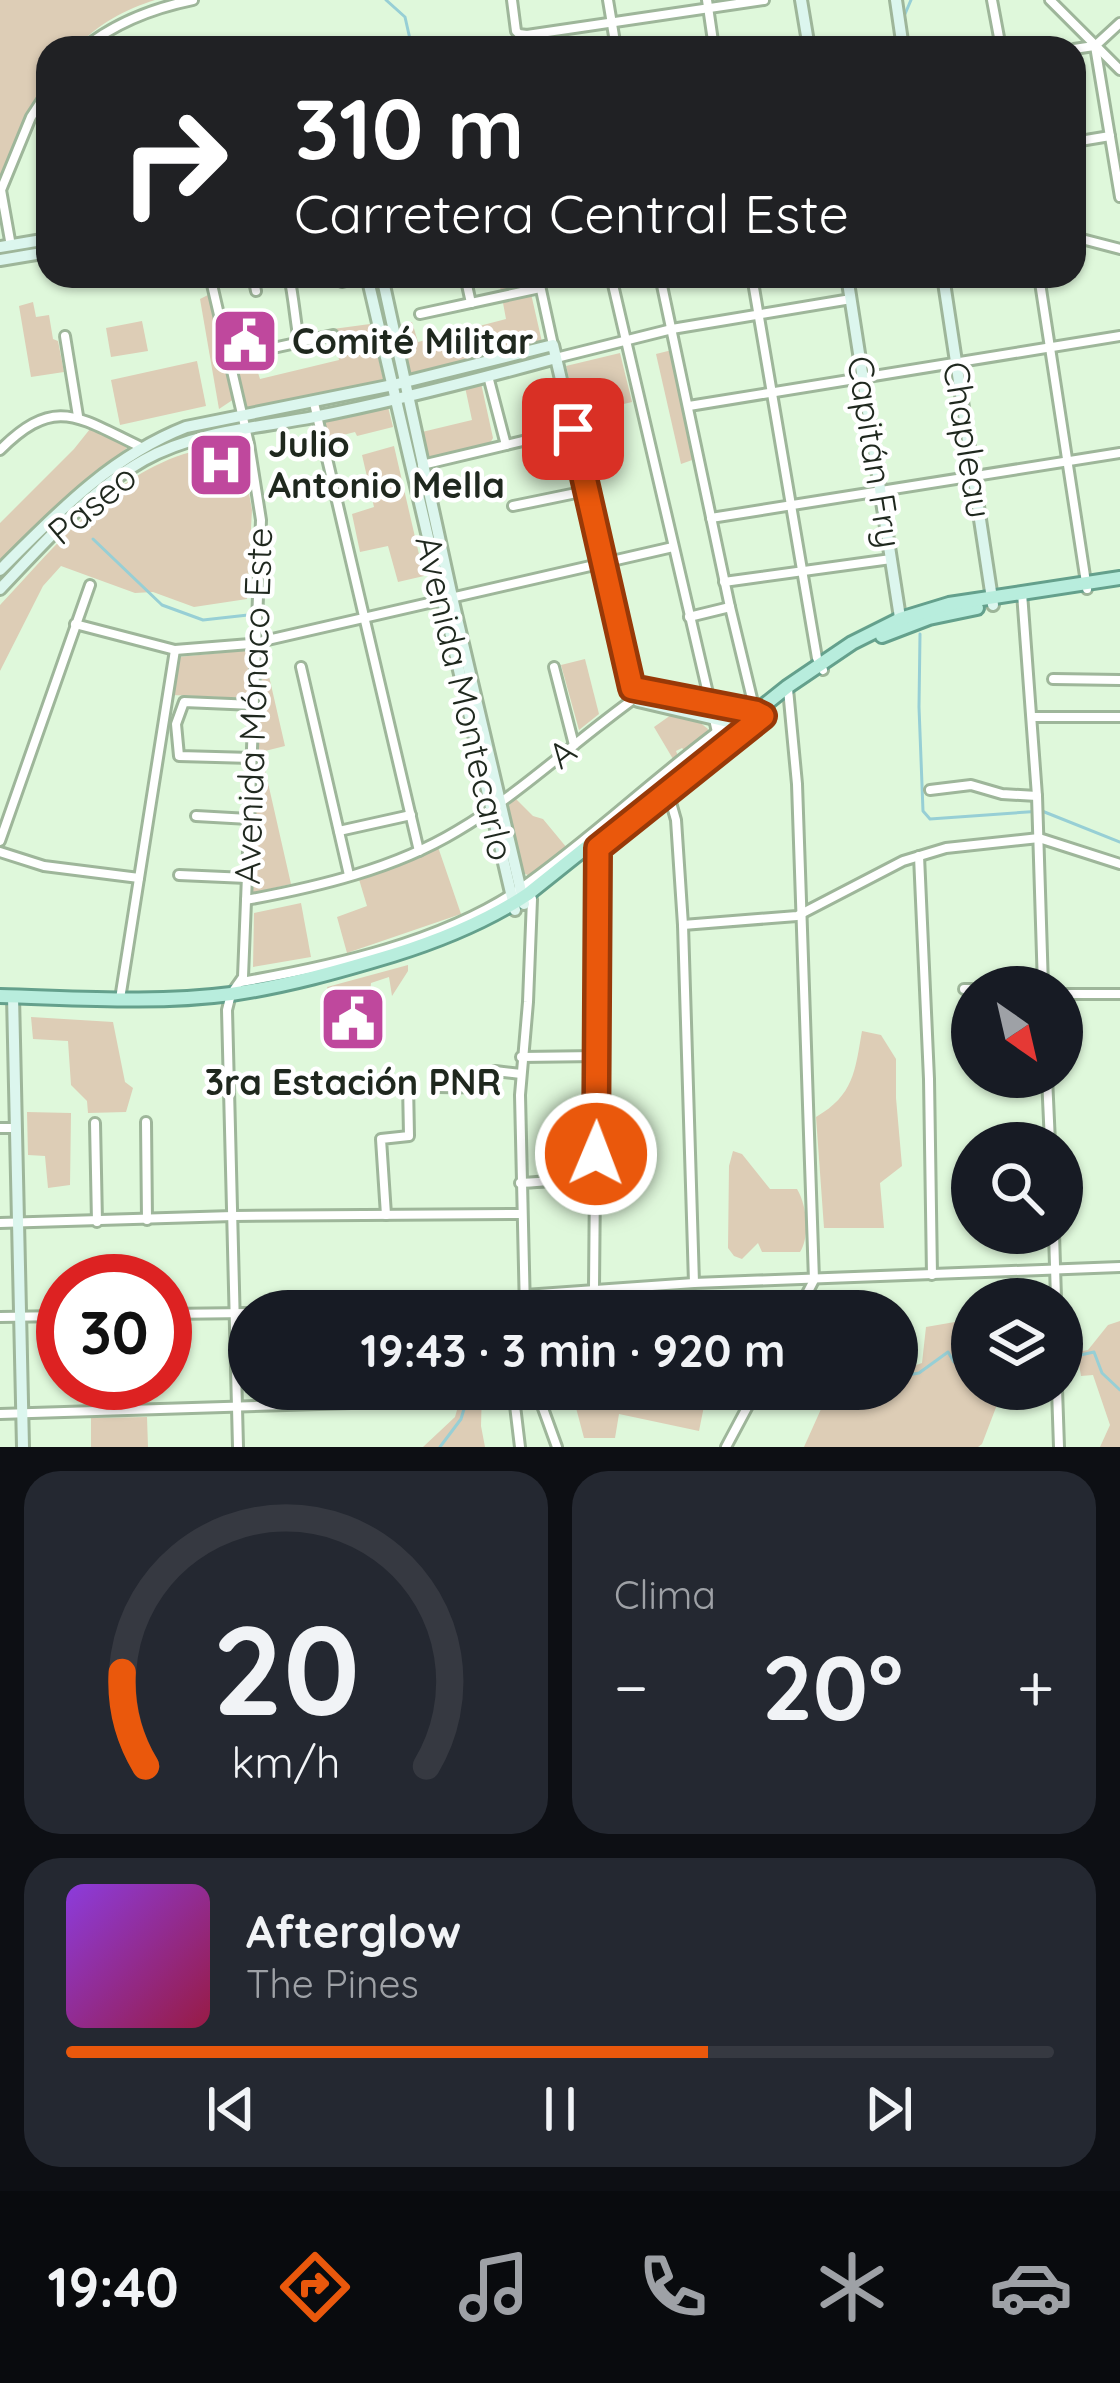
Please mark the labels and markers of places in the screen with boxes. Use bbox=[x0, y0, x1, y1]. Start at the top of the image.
public building icon: Comité Militar bbox=[210, 306, 280, 376]
place label: Comité Militar bbox=[292, 318, 534, 363]
pin bbox=[522, 378, 624, 480]
place label: Julio Antonio Mella bbox=[268, 421, 505, 507]
hospital icon: Julio Antonio Mella bbox=[186, 430, 256, 500]
public building icon: 3ra Estación PNR bbox=[318, 984, 388, 1054]
place label: 3ra Estación PNR bbox=[205, 1059, 501, 1104]

